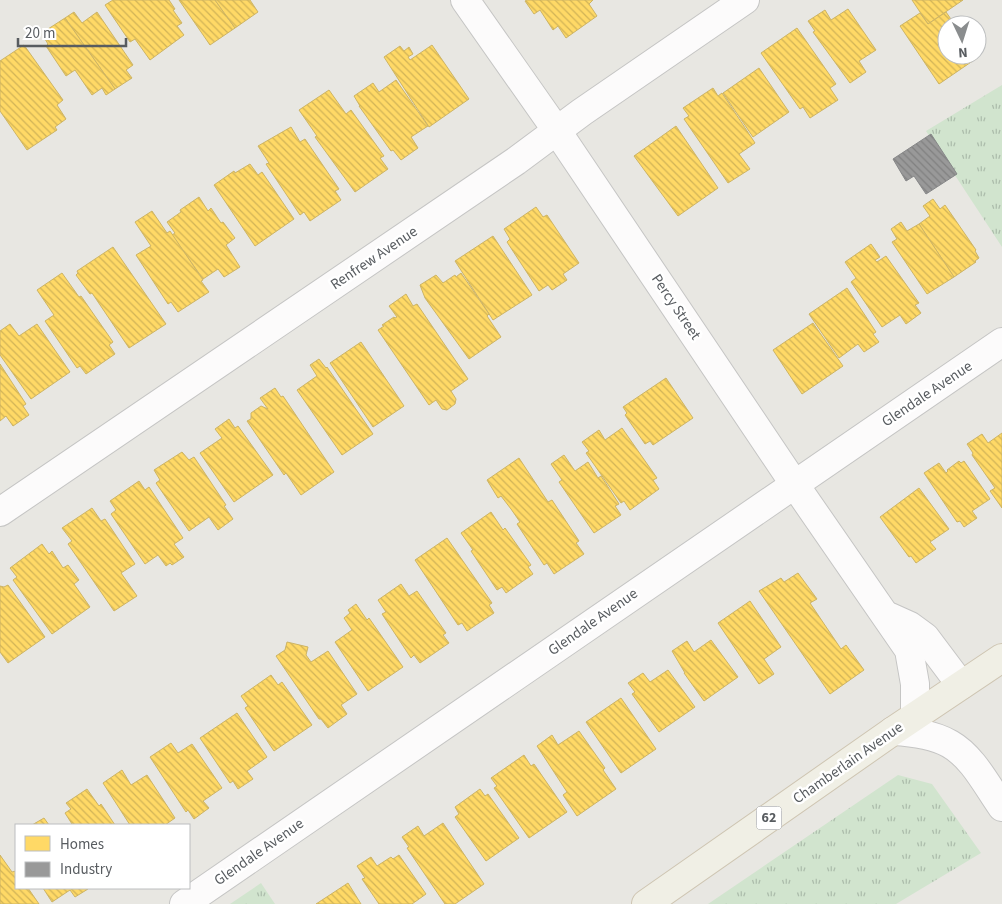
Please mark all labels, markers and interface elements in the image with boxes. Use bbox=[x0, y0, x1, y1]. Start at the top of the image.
scale bar bbox=[18, 15, 125, 47]
north arrow bbox=[937, 15, 987, 65]
text: 20 m bbox=[25, 23, 55, 44]
text: N bbox=[957, 42, 968, 62]
street label: Renfrew Avenue bbox=[326, 221, 422, 295]
street label: Percy Street bbox=[646, 270, 706, 344]
street label: Glendale Avenue bbox=[878, 356, 976, 432]
street label: Glendale Avenue bbox=[544, 583, 642, 661]
street label: Chamberlain Avenue bbox=[789, 717, 907, 809]
road number: 62 bbox=[756, 806, 782, 830]
street label: Glendale Avenue bbox=[210, 813, 308, 891]
legend bbox=[15, 824, 190, 889]
text: Homes bbox=[60, 834, 104, 855]
text: Industry bbox=[60, 859, 112, 880]

